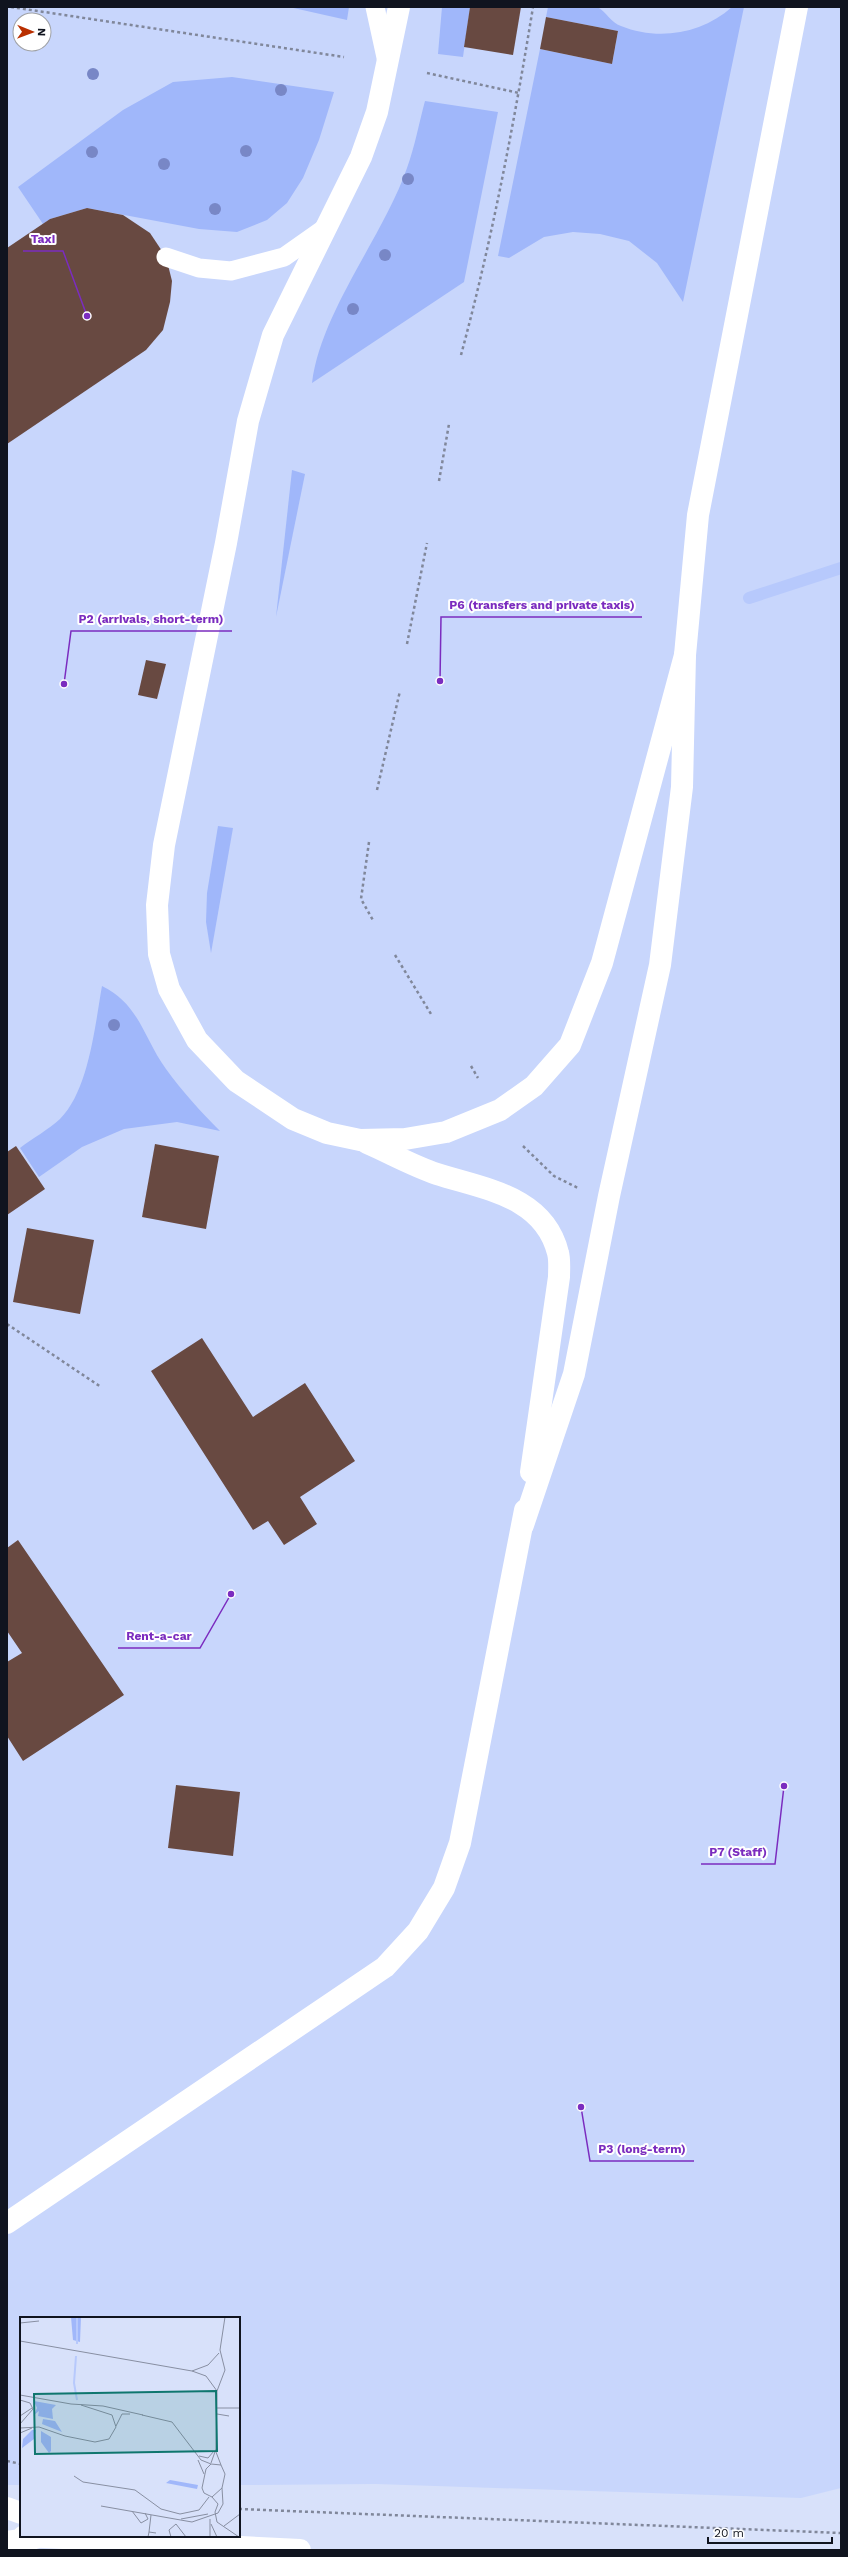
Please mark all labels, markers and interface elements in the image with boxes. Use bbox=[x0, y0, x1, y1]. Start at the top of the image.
north arrow bbox=[12, 12, 52, 52]
text: N bbox=[35, 28, 48, 36]
callout: Taxi bbox=[23, 227, 63, 251]
text: Taxi bbox=[31, 232, 55, 246]
callout: P6 (transfers and private taxis) bbox=[441, 593, 642, 617]
text: P6 (transfers and private taxis) bbox=[449, 598, 635, 612]
callout: P2 (arrivals, short-term) bbox=[71, 607, 232, 631]
text: P2 (arrivals, short-term) bbox=[79, 612, 223, 626]
callout: Rent-a-car bbox=[118, 1624, 200, 1648]
text: Rent-a-car bbox=[126, 1629, 193, 1643]
callout: P7 (Staff) bbox=[701, 1840, 775, 1864]
text: P7 (Staff) bbox=[709, 1845, 767, 1859]
callout: P3 (long-term) bbox=[590, 2137, 694, 2161]
text: P3 (long-term) bbox=[598, 2142, 686, 2156]
inset map bbox=[20, 2317, 240, 2537]
scale bar bbox=[708, 2519, 832, 2545]
text: 20 m bbox=[714, 2526, 744, 2540]

